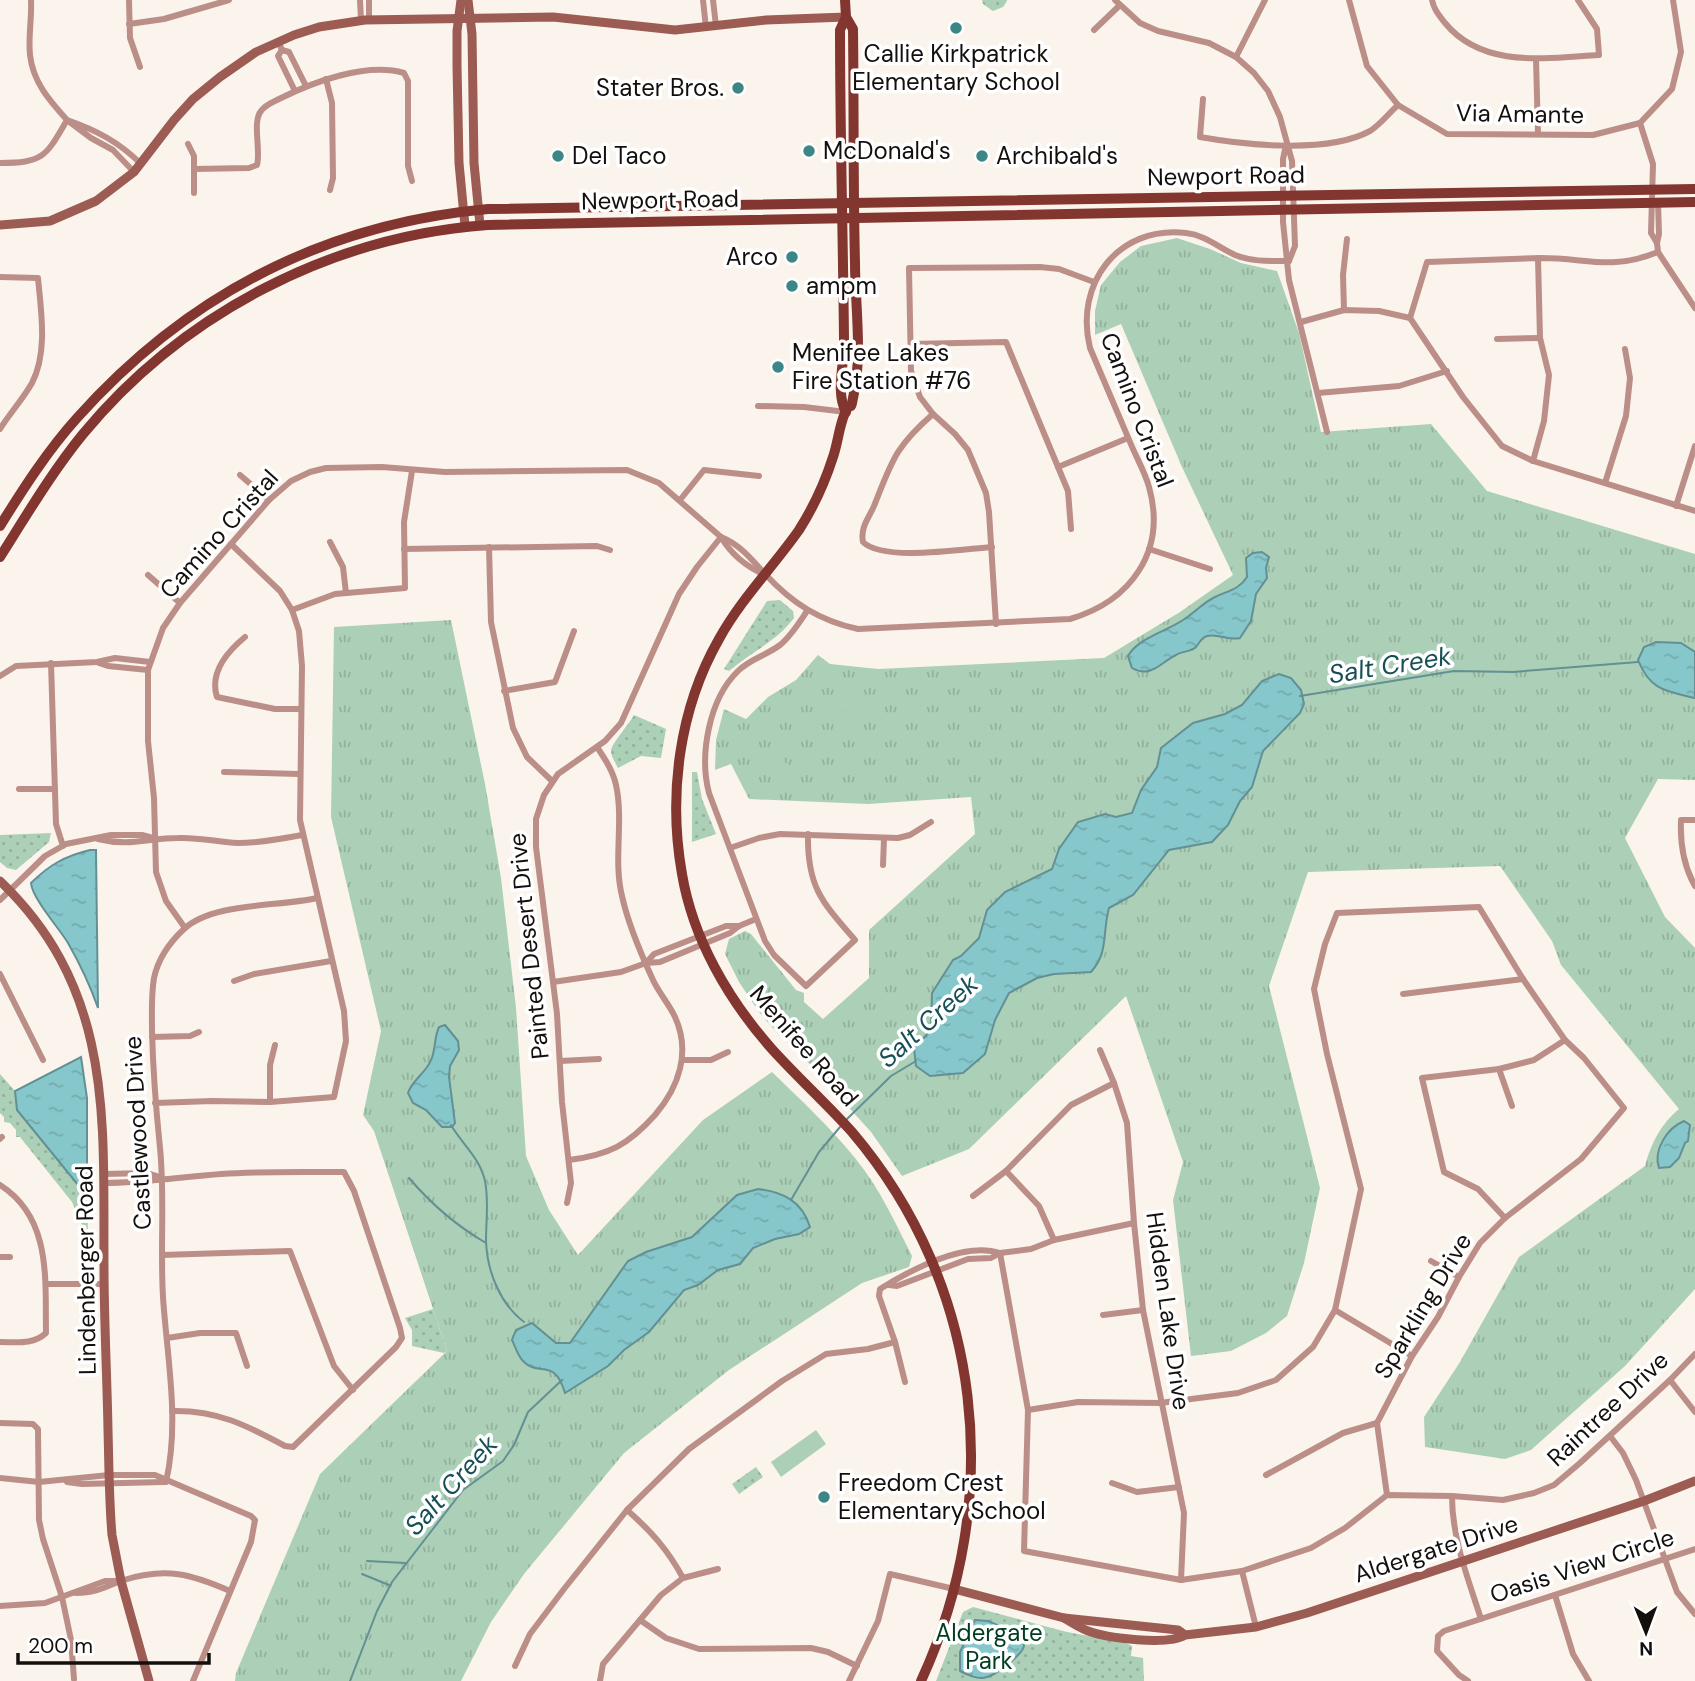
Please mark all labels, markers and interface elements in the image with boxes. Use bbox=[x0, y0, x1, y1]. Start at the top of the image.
marker: Callie Kirkpatrick Elementary School bbox=[948, 20, 964, 36]
place label: Callie Kirkpatrick Elementary School bbox=[852, 38, 1060, 97]
place label: Stater Bros. bbox=[596, 72, 724, 103]
marker: Stater Bros. bbox=[730, 80, 746, 96]
street label: Via Amante bbox=[1456, 97, 1584, 130]
place label: McDonald's bbox=[823, 135, 951, 166]
place label: Del Taco bbox=[572, 140, 667, 171]
place label: Archibald's bbox=[996, 140, 1118, 171]
marker: McDonald's bbox=[801, 143, 817, 159]
marker: Del Taco bbox=[550, 148, 566, 164]
marker: Archibald's bbox=[974, 148, 990, 164]
street label: Newport Road bbox=[1147, 159, 1305, 192]
street label: Newport Road bbox=[581, 183, 739, 216]
place label: Arco bbox=[726, 241, 778, 272]
marker: Arco bbox=[784, 249, 800, 265]
place label: ampm bbox=[806, 270, 877, 301]
marker: ampm bbox=[784, 278, 800, 294]
street label: Camino Cristal bbox=[1094, 328, 1181, 491]
place label: Menifee Lakes Fire Station #76 bbox=[792, 337, 971, 396]
marker: Menifee Lakes Fire Station #76 bbox=[770, 359, 786, 375]
street label: Camino Cristal bbox=[153, 463, 285, 605]
water label: Salt Creek bbox=[1326, 638, 1454, 691]
street label: Painted Desert Drive bbox=[501, 831, 556, 1061]
water label: Salt Creek bbox=[871, 967, 986, 1075]
street label: Menifee Road bbox=[743, 979, 865, 1113]
street label: Castlewood Drive bbox=[117, 1035, 158, 1231]
street label: Lindenberger Road bbox=[68, 1165, 103, 1375]
street label: Hidden Lake Drive bbox=[1139, 1210, 1198, 1412]
street label: Sparkling Drive bbox=[1367, 1227, 1478, 1384]
street label: Raintree Drive bbox=[1540, 1345, 1675, 1473]
water label: Salt Creek bbox=[397, 1427, 505, 1542]
place label: Freedom Crest Elementary School bbox=[838, 1467, 1046, 1526]
marker: Freedom Crest Elementary School bbox=[816, 1489, 832, 1505]
street label: Aldergate Drive bbox=[1350, 1507, 1522, 1590]
street label: Oasis View Circle bbox=[1486, 1521, 1678, 1610]
north arrow bbox=[1611, 1597, 1681, 1667]
park label: Aldergate Park bbox=[935, 1617, 1043, 1676]
scale bar bbox=[18, 1622, 208, 1666]
text: 200 m bbox=[28, 1632, 93, 1660]
text: N bbox=[1639, 1636, 1653, 1661]

